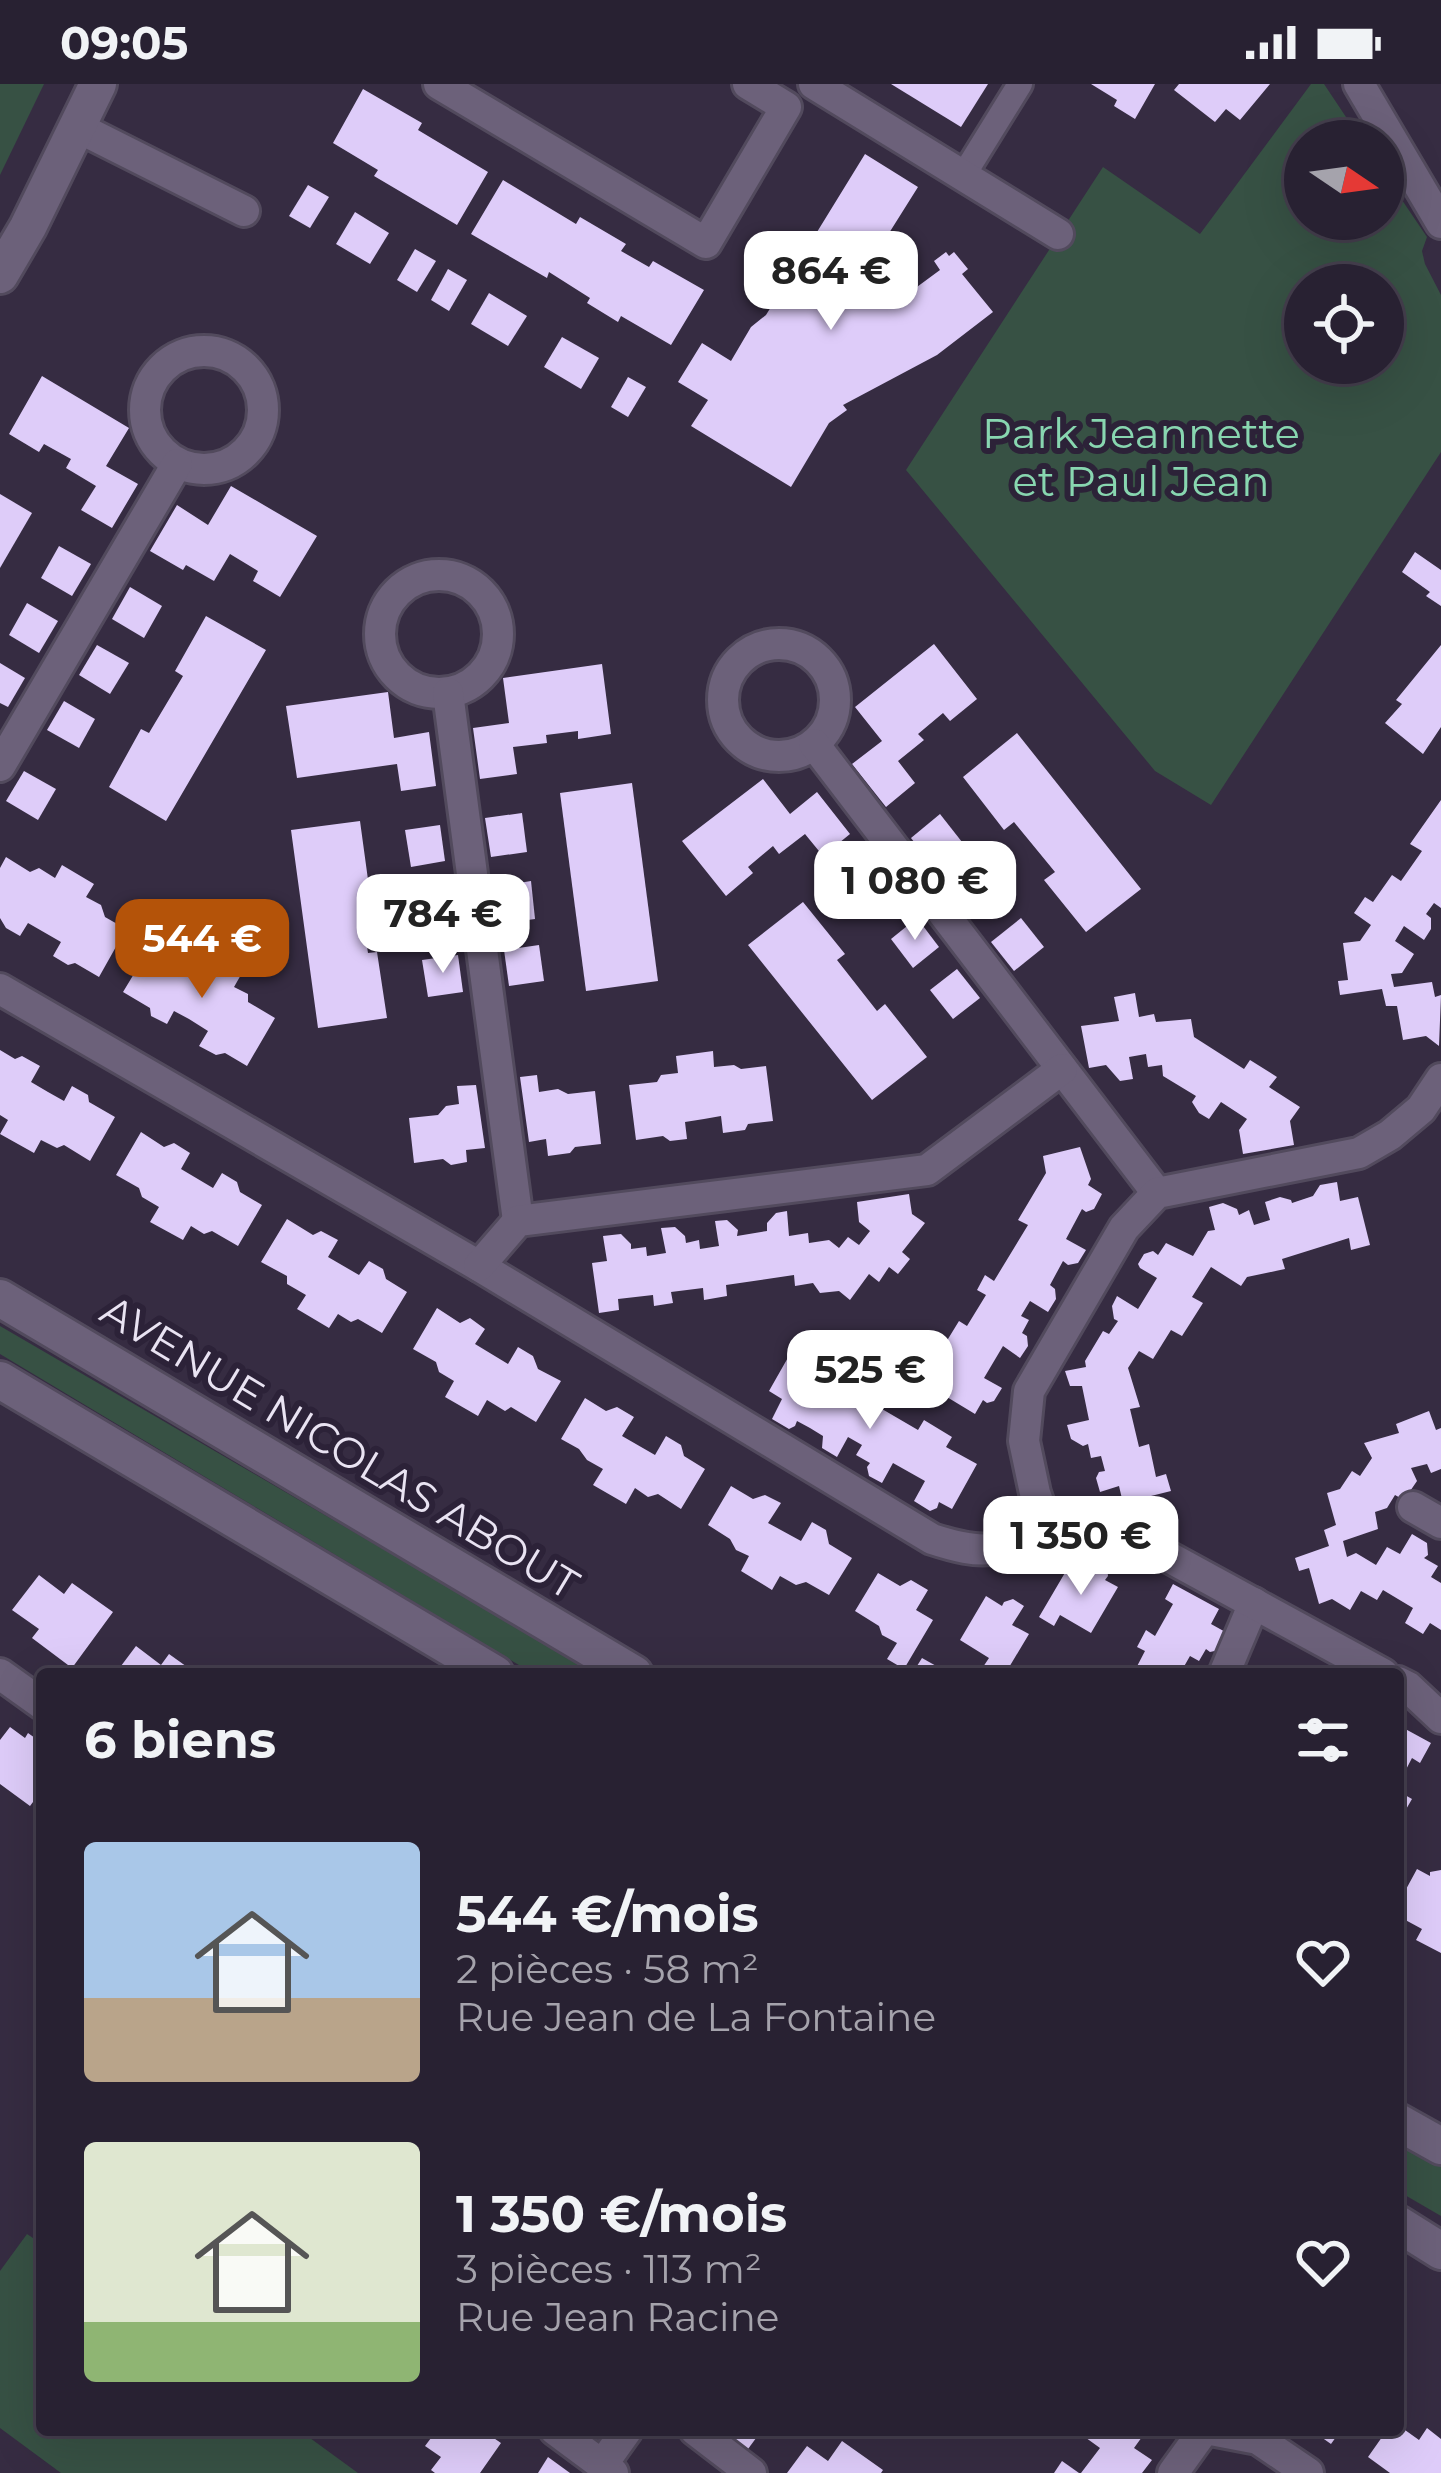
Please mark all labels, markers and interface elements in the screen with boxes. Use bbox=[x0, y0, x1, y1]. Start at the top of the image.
text: 09:05 bbox=[60, 15, 188, 70]
north arrow bbox=[1284, 120, 1404, 240]
map controls bbox=[1284, 120, 1404, 384]
pin: 864 € bbox=[747, 231, 915, 333]
text: 864 € bbox=[771, 246, 891, 294]
button: locate bbox=[1284, 264, 1404, 384]
park label: Park Jeannette et Paul Jean bbox=[982, 407, 1300, 507]
pin: 1 080 € bbox=[804, 841, 1026, 943]
text: 1 080 € bbox=[841, 856, 989, 904]
pin: 784 € bbox=[359, 874, 527, 976]
text: 784 € bbox=[384, 889, 502, 937]
pin: 544 € bbox=[118, 899, 286, 1001]
text: 544 € bbox=[142, 914, 262, 962]
street label: AVENUE NICOLAS ABOUT bbox=[92, 1284, 588, 1610]
pin: 525 € bbox=[786, 1330, 954, 1432]
text: 525 € bbox=[814, 1345, 926, 1393]
pin: 1 350 € bbox=[970, 1496, 1192, 1598]
text: 1 350 € bbox=[1010, 1511, 1152, 1559]
icon: filters bbox=[1290, 1707, 1356, 1773]
text: 6 biens bbox=[84, 1709, 276, 1771]
text: 544 €/mois bbox=[456, 1883, 759, 1945]
icon: home bbox=[180, 1890, 324, 2034]
icon: heart bbox=[1290, 1929, 1356, 1995]
text: 2 pièces · 58 m² bbox=[456, 1945, 759, 1993]
text: Rue Jean de La Fontaine bbox=[456, 1993, 936, 2041]
text: 1 350 €/mois bbox=[456, 2183, 787, 2245]
icon: home bbox=[180, 2190, 324, 2334]
icon: heart bbox=[1290, 2229, 1356, 2295]
text: 3 pièces · 113 m² bbox=[456, 2245, 762, 2293]
text: Rue Jean Racine bbox=[456, 2293, 779, 2341]

